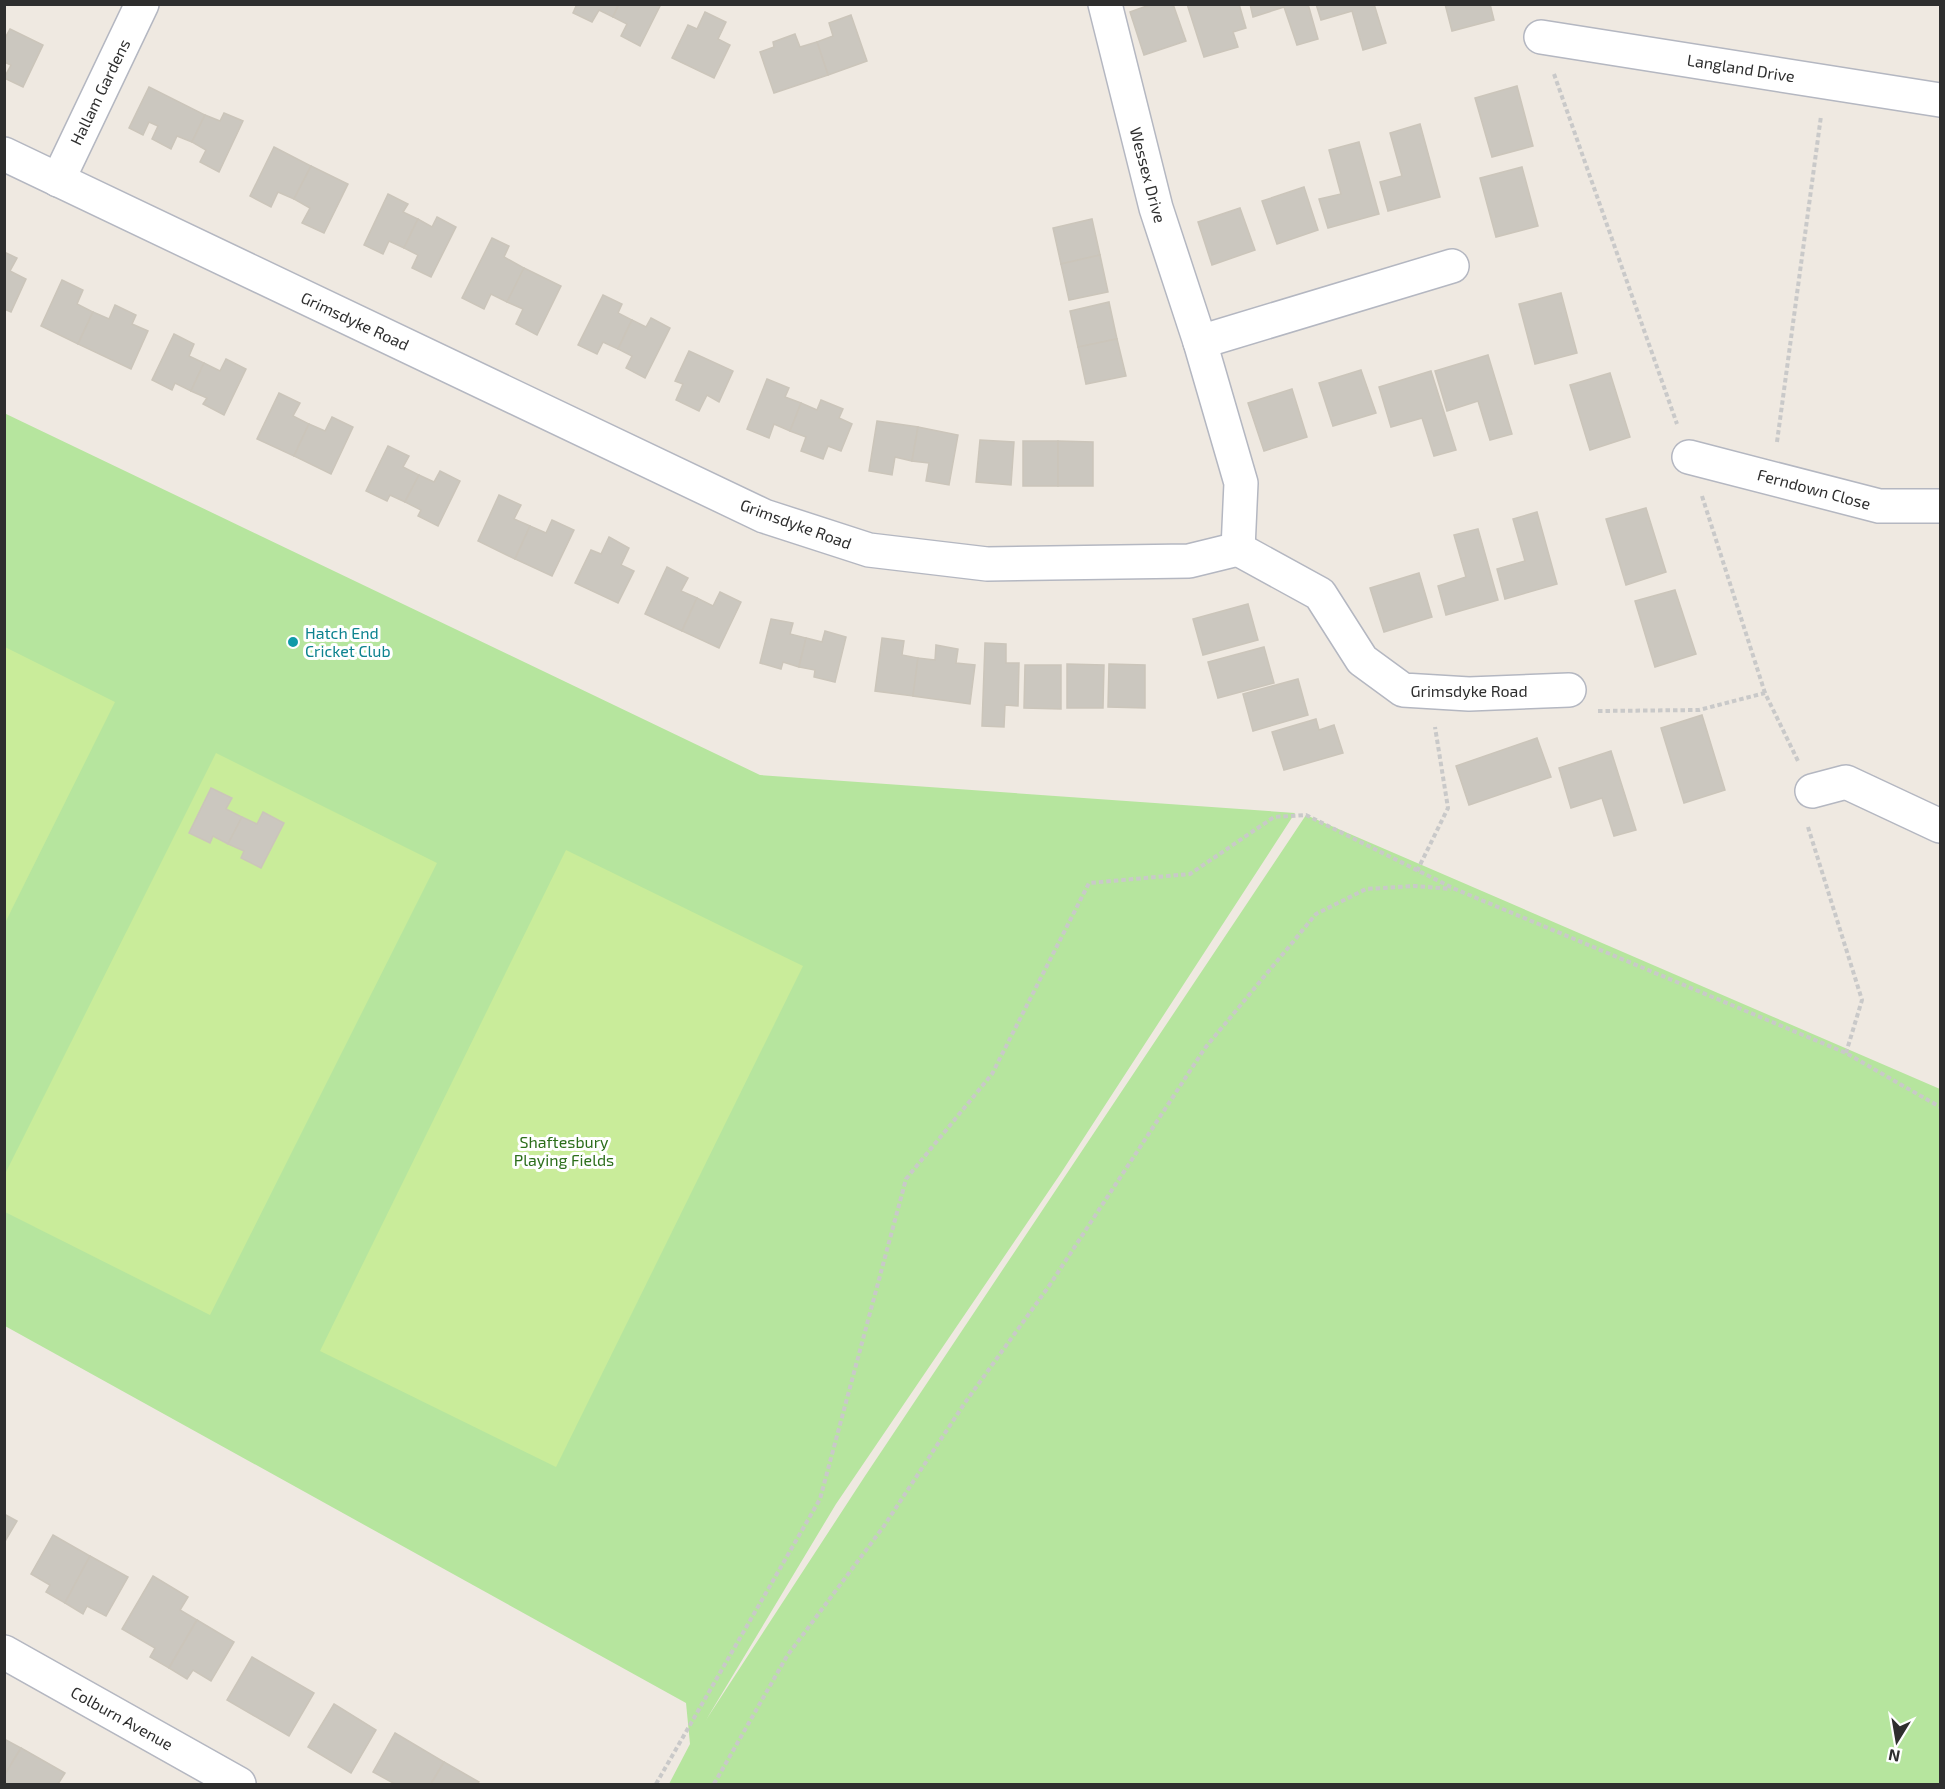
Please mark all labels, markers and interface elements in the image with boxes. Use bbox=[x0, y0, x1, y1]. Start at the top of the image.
street label: Hallam Gardens bbox=[66, 36, 133, 148]
street label: Langland Drive bbox=[1686, 50, 1796, 85]
street label: Wessex Drive bbox=[1127, 125, 1170, 225]
street label: Grimsdyke Road bbox=[298, 287, 412, 354]
street label: Ferndown Close bbox=[1755, 464, 1873, 513]
street label: Grimsdyke Road bbox=[738, 495, 854, 552]
place label: Hatch End Cricket Club bbox=[305, 623, 391, 660]
marker: Hatch End Cricket Club bbox=[286, 635, 300, 649]
street label: Grimsdyke Road bbox=[1410, 681, 1528, 700]
park label: Shaftesbury Playing Fields bbox=[514, 1132, 614, 1169]
street label: Colburn Avenue bbox=[68, 1682, 177, 1753]
north arrow bbox=[1867, 1711, 1927, 1771]
text: N bbox=[1887, 1746, 1902, 1767]

